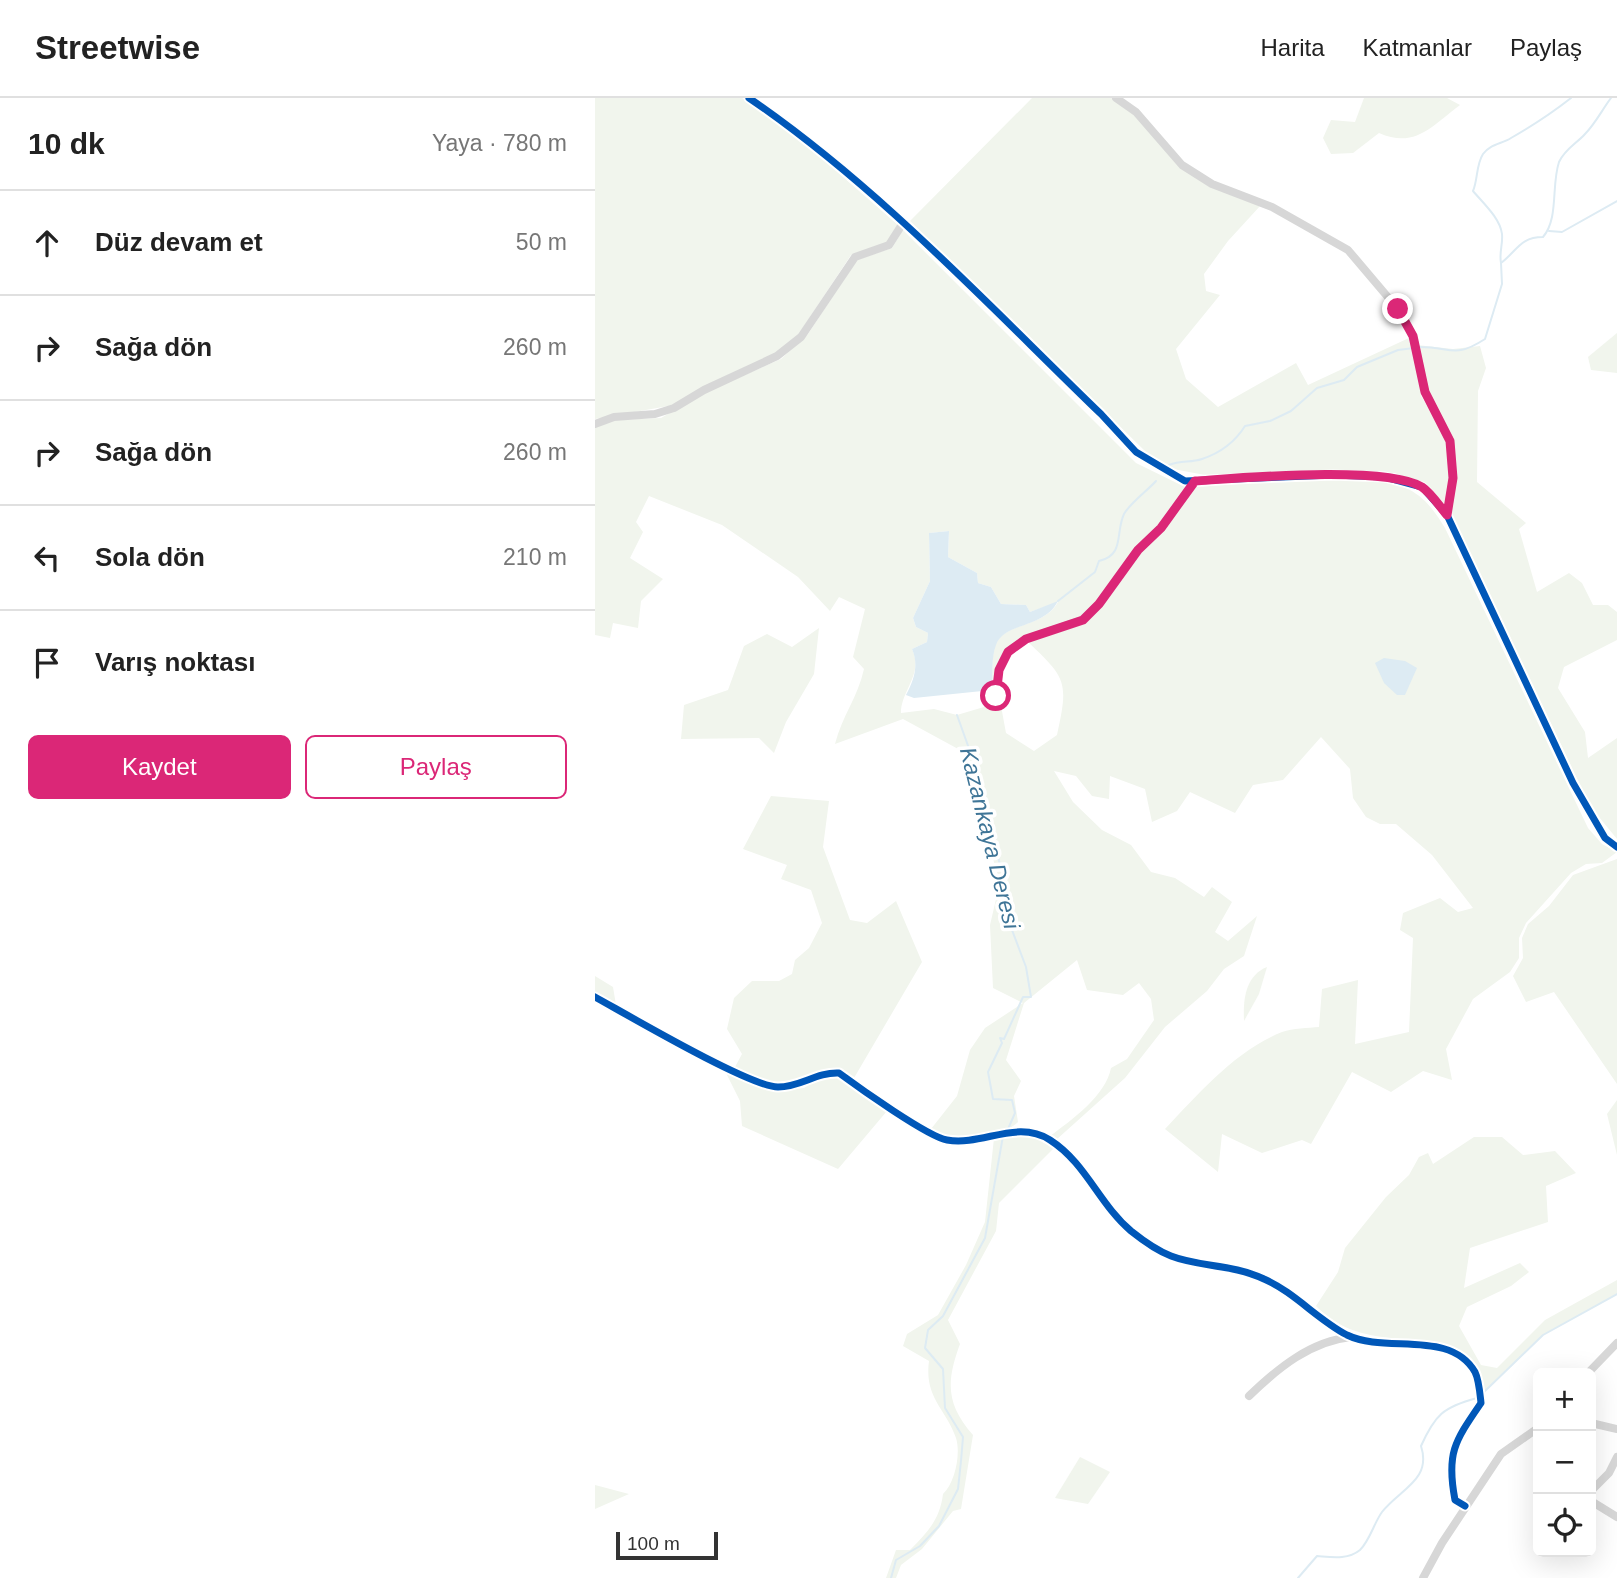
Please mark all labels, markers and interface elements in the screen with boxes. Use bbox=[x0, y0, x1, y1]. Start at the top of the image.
text: Streetwise bbox=[35, 29, 200, 66]
text: Harita bbox=[1261, 34, 1325, 61]
text: Katmanlar bbox=[1363, 34, 1472, 61]
text: Paylaş bbox=[1510, 34, 1582, 61]
text: 10 dk bbox=[28, 127, 105, 160]
text: Yaya · 780 m bbox=[432, 130, 567, 156]
icon: ahead bbox=[28, 224, 66, 262]
text: Düz devam et bbox=[95, 227, 263, 257]
text: 50 m bbox=[516, 229, 567, 255]
route end bbox=[1382, 293, 1413, 324]
icon: right bbox=[28, 329, 66, 367]
text: Sağa dön bbox=[95, 332, 212, 362]
text: 260 m bbox=[503, 334, 567, 360]
icon: right bbox=[28, 434, 66, 472]
text: Sağa dön bbox=[95, 437, 212, 467]
text: 260 m bbox=[503, 439, 567, 465]
icon: left bbox=[28, 539, 66, 577]
text: Sola dön bbox=[95, 542, 205, 572]
text: 210 m bbox=[503, 544, 567, 570]
icon: arrive bbox=[28, 644, 66, 682]
text: Varış noktası bbox=[95, 647, 255, 677]
route start bbox=[980, 680, 1011, 711]
button: Kaydet bbox=[28, 735, 291, 799]
button: Paylaş bbox=[305, 735, 567, 799]
water label: Kazankaya Deresi bbox=[955, 744, 1025, 933]
map controls bbox=[1533, 1368, 1596, 1557]
button: + bbox=[1533, 1368, 1596, 1431]
button: − bbox=[1533, 1431, 1596, 1494]
button: locate bbox=[1533, 1494, 1596, 1557]
scale bar bbox=[616, 1529, 717, 1561]
text: 100 m bbox=[627, 1533, 680, 1554]

